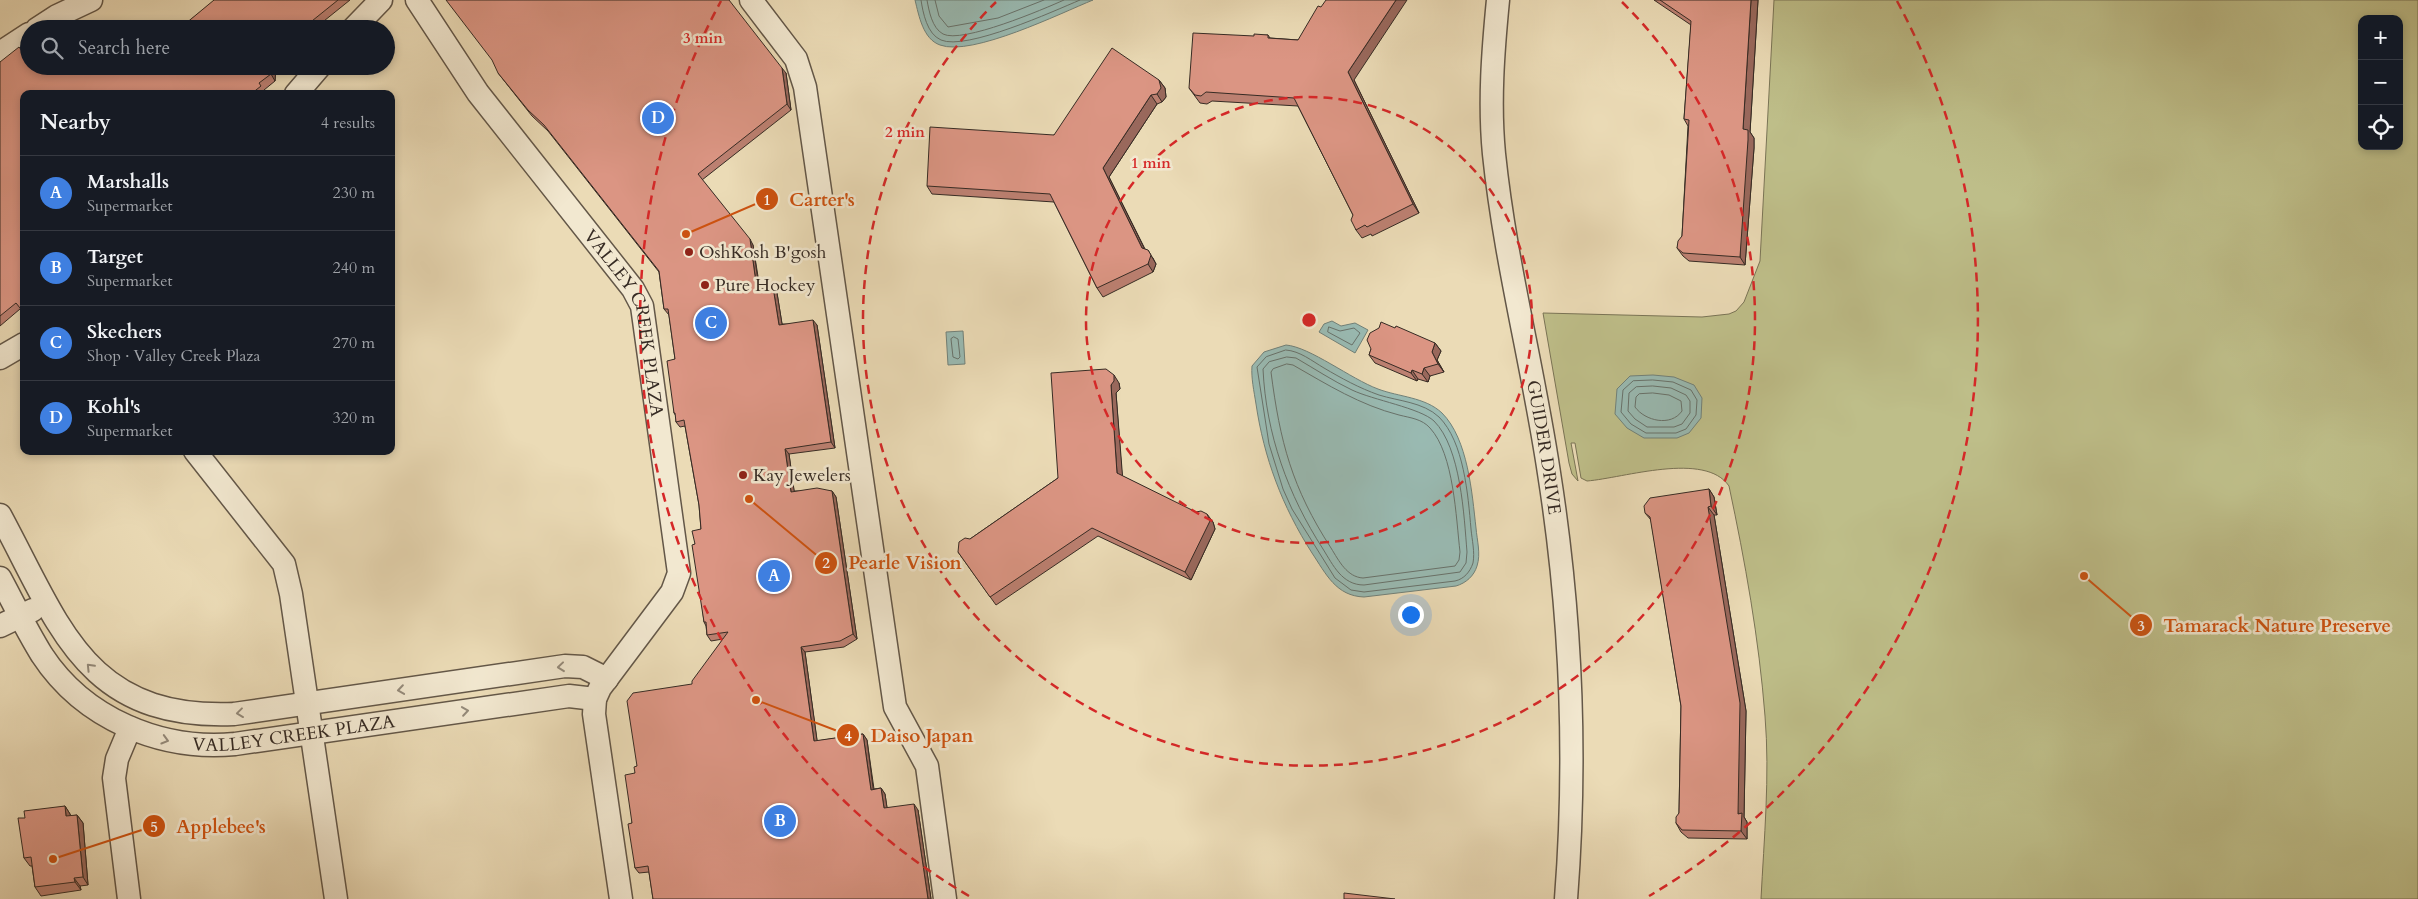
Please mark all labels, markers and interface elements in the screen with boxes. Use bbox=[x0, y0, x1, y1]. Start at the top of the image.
map controls bbox=[2358, 15, 2403, 150]
button: + bbox=[2358, 15, 2403, 60]
search box bbox=[20, 20, 395, 75]
text: 3 min bbox=[683, 28, 723, 48]
icon: search bbox=[38, 34, 66, 62]
text: Search here bbox=[78, 35, 170, 61]
button: − bbox=[2358, 60, 2403, 105]
pin: D bbox=[642, 99, 674, 137]
button: locate bbox=[2358, 105, 2403, 150]
text: Nearby bbox=[40, 108, 111, 137]
text: 4 results bbox=[321, 112, 375, 134]
text: 2 min bbox=[885, 122, 925, 142]
text: 1 min bbox=[1131, 153, 1171, 173]
text: Marshalls bbox=[87, 169, 169, 195]
text: A bbox=[50, 182, 62, 204]
text: 230 m bbox=[333, 182, 375, 204]
callout: Carter's bbox=[754, 182, 864, 216]
text: Carter's bbox=[789, 187, 855, 213]
text: 1 bbox=[763, 190, 771, 210]
text: Supermarket bbox=[87, 195, 173, 217]
street label: VALLEY CREEK PLAZA bbox=[578, 224, 670, 418]
place label: OshKosh B'gosh bbox=[699, 240, 826, 265]
text: Target bbox=[87, 244, 143, 270]
marker: OshKosh B'gosh bbox=[683, 246, 695, 258]
text: B bbox=[50, 257, 62, 279]
text: 240 m bbox=[333, 257, 375, 279]
text: Supermarket bbox=[87, 270, 173, 292]
place label: Pure Hockey bbox=[715, 273, 816, 298]
marker: Pure Hockey bbox=[699, 279, 711, 291]
pin: C bbox=[695, 304, 727, 342]
centre of rings bbox=[1300, 311, 1318, 329]
text: Skechers bbox=[87, 319, 162, 345]
text: C bbox=[50, 332, 62, 354]
text: 270 m bbox=[333, 332, 375, 354]
text: Shop · Valley Creek Plaza bbox=[87, 345, 260, 367]
street label: GUIDER DRIVE bbox=[1521, 378, 1567, 516]
text: Kohl's bbox=[87, 394, 141, 420]
text: D bbox=[49, 407, 63, 429]
text: 320 m bbox=[333, 407, 375, 429]
text: Supermarket bbox=[87, 420, 173, 442]
place label: Kay Jewelers bbox=[753, 463, 851, 488]
marker: Kay Jewelers bbox=[737, 469, 749, 481]
callout: Pearle Vision bbox=[814, 546, 972, 580]
text: Pearle Vision bbox=[848, 550, 962, 576]
text: 2 bbox=[822, 553, 830, 573]
pin: A bbox=[758, 557, 790, 595]
your location bbox=[1398, 602, 1424, 628]
callout: Tamarack Nature Preserve bbox=[2129, 608, 2401, 642]
text: Tamarack Nature Preserve bbox=[2163, 613, 2391, 639]
text: 3 bbox=[2137, 616, 2145, 636]
one-way arrow bbox=[557, 661, 565, 672]
one-way arrow bbox=[87, 663, 96, 672]
one-way arrow bbox=[396, 684, 404, 695]
one-way arrow bbox=[460, 706, 469, 716]
one-way arrow bbox=[235, 707, 243, 718]
street label: VALLEY CREEK PLAZA bbox=[191, 709, 396, 758]
callout: Daiso Japan bbox=[836, 718, 983, 752]
text: Daiso Japan bbox=[871, 723, 974, 749]
text: 4 bbox=[844, 726, 852, 746]
one-way arrow bbox=[161, 735, 169, 745]
pin: B bbox=[764, 802, 796, 840]
callout: Applebee's bbox=[142, 809, 276, 843]
text: Applebee's bbox=[176, 814, 266, 840]
text: 5 bbox=[150, 817, 158, 837]

